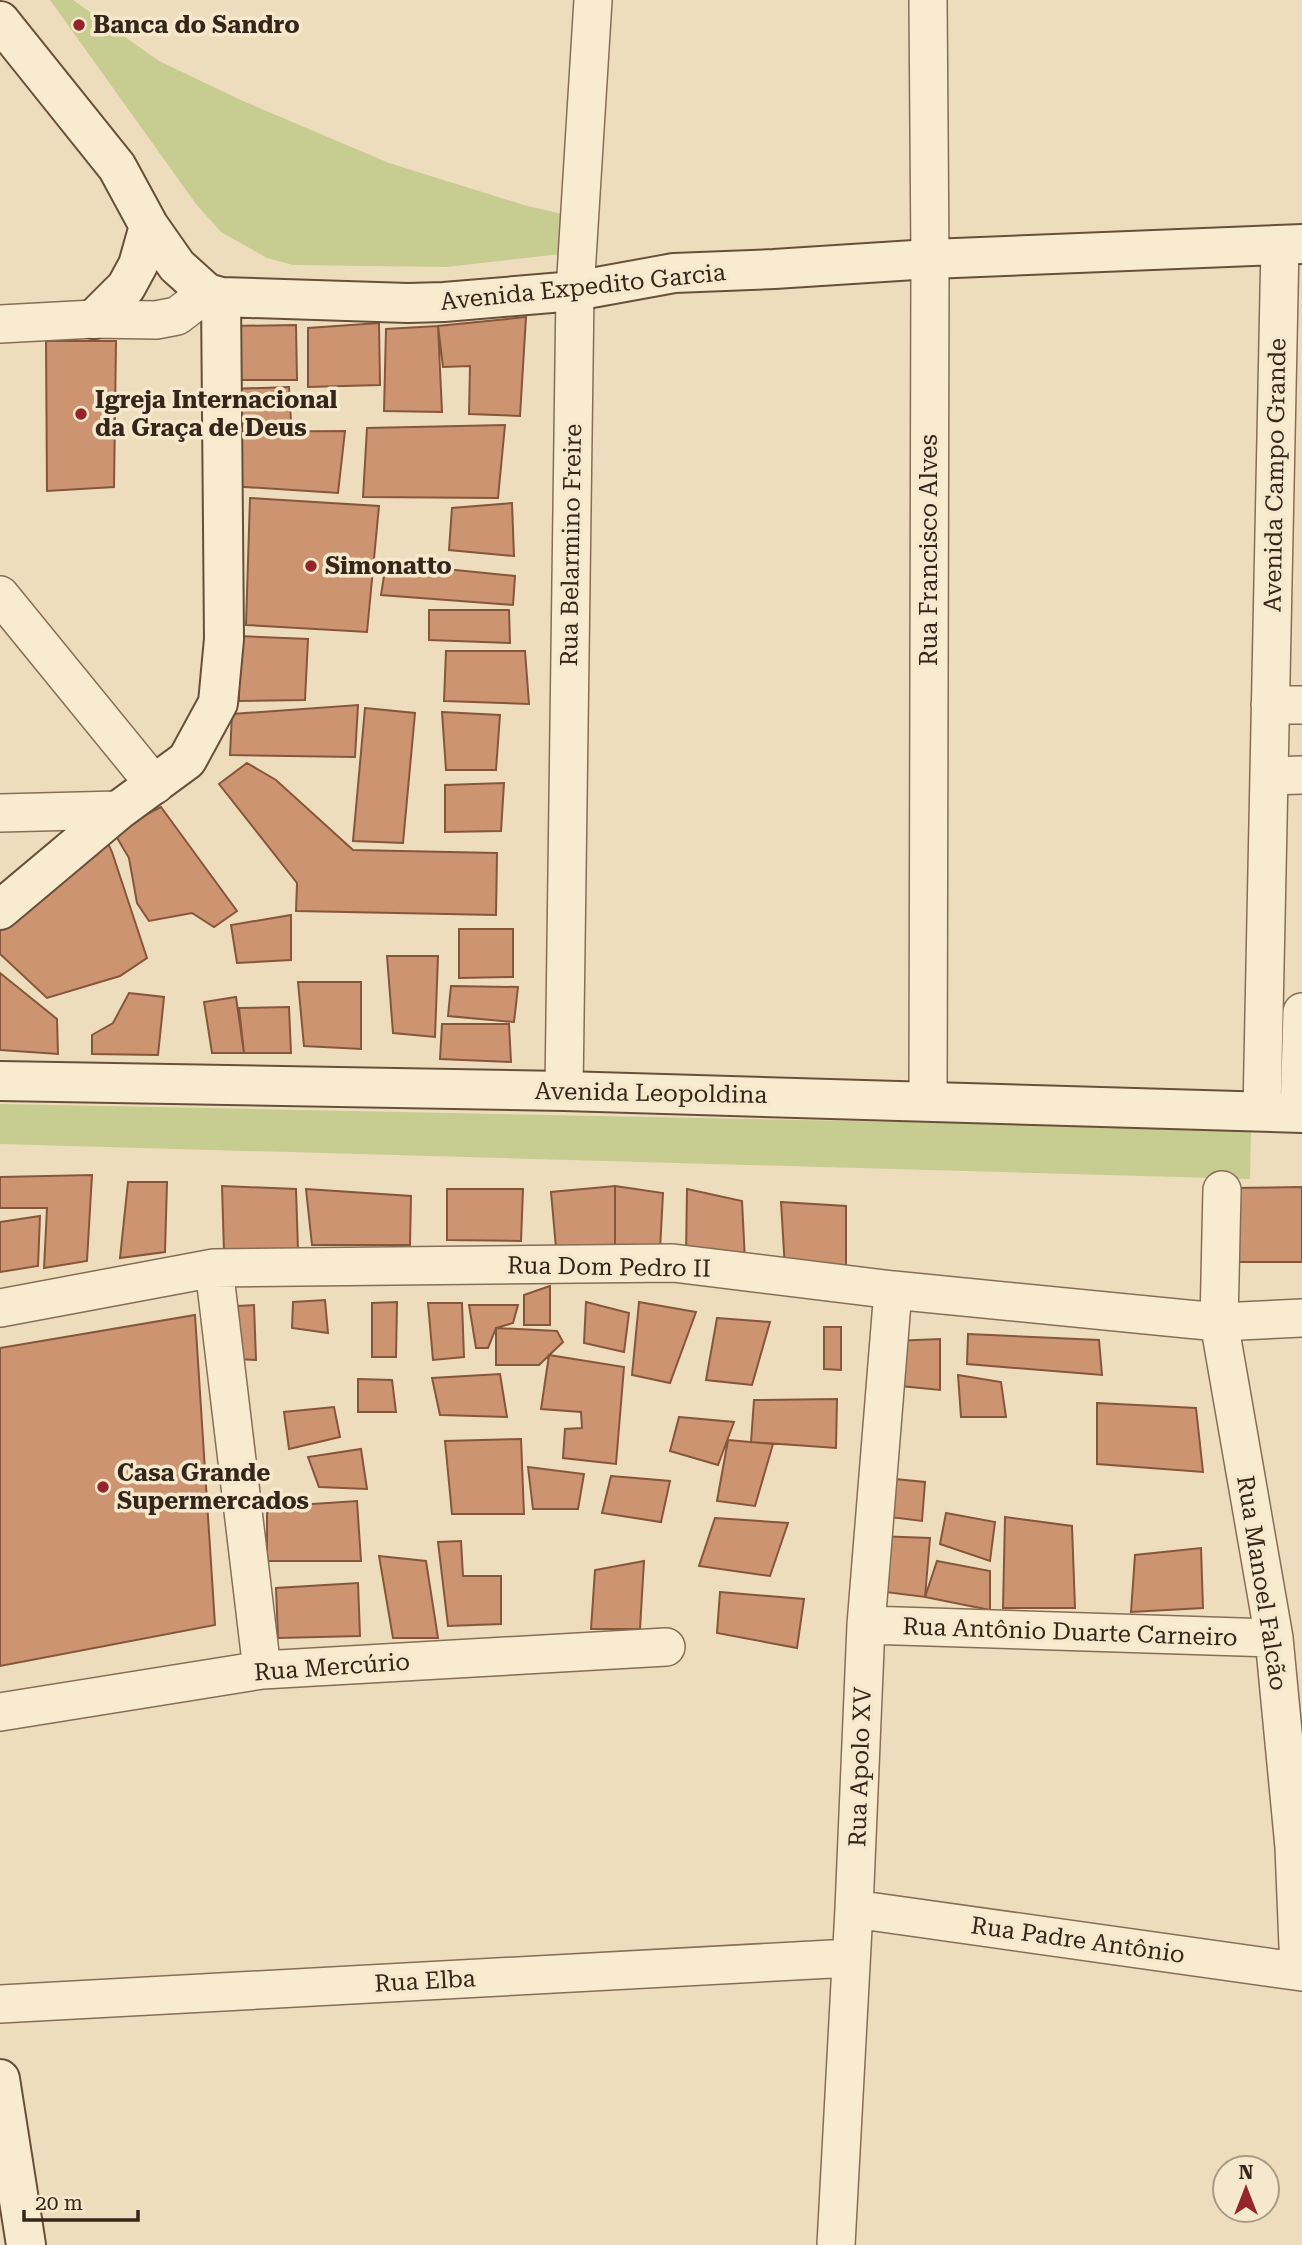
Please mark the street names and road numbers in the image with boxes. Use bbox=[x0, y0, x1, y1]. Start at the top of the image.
street label: Avenida Expedito Garcia bbox=[439, 258, 727, 316]
street label: Avenida Campo Grande bbox=[1259, 338, 1291, 612]
street label: Rua Belarmino Freire bbox=[555, 423, 587, 667]
street label: Rua Francisco Alves bbox=[915, 434, 943, 666]
street label: Avenida Leopoldina bbox=[534, 1077, 768, 1109]
street label: Rua Dom Pedro II bbox=[507, 1251, 711, 1283]
street label: Rua Manoel Falcão bbox=[1231, 1474, 1293, 1692]
street label: Rua Antônio Duarte Carneiro bbox=[902, 1612, 1238, 1652]
street label: Rua Mercúrio bbox=[253, 1648, 411, 1686]
street label: Rua Apolo XV bbox=[843, 1686, 877, 1847]
street label: Rua Padre Antônio bbox=[969, 1911, 1187, 1969]
street label: Rua Elba bbox=[374, 1964, 476, 1998]

